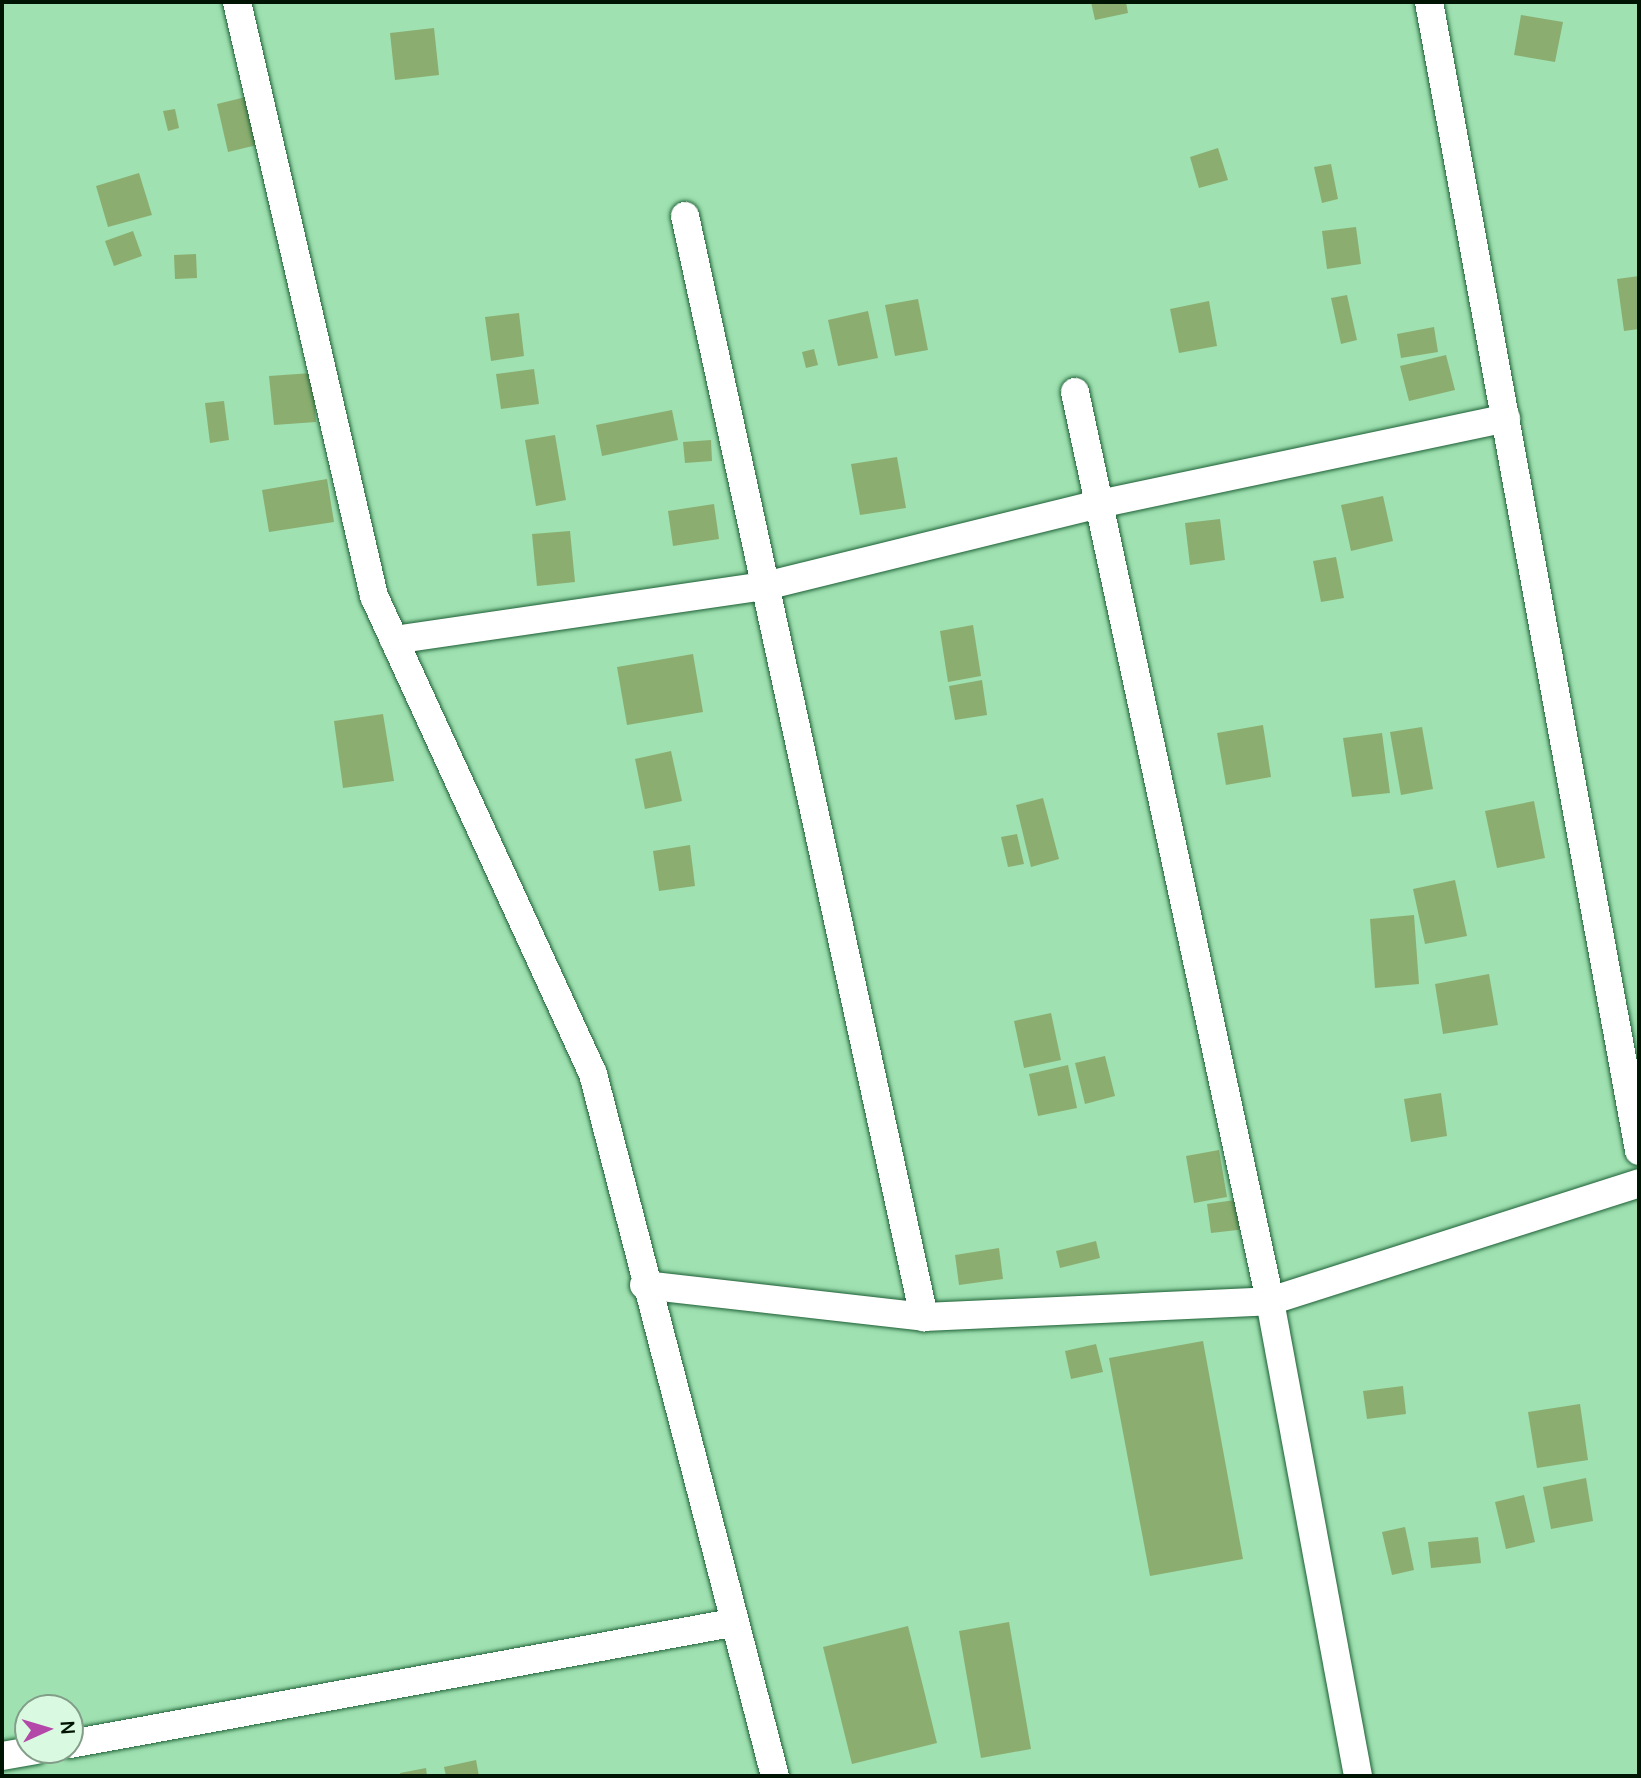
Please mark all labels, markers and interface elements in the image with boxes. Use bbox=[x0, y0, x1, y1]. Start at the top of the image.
north arrow bbox=[14, 1694, 84, 1764]
text: N bbox=[55, 1720, 81, 1735]

